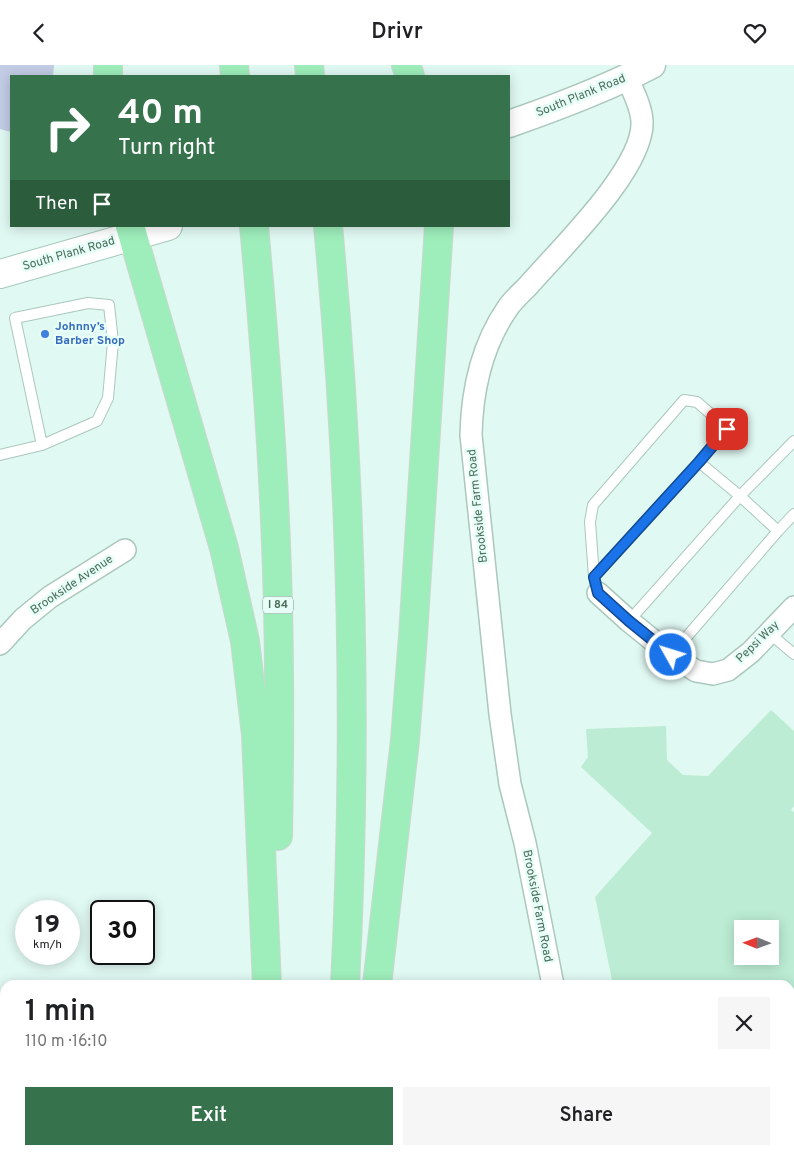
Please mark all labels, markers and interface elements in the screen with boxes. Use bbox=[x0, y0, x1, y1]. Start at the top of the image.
icon: back bbox=[25, 19, 53, 47]
text: Drivr bbox=[371, 19, 423, 46]
icon: heart bbox=[741, 19, 769, 47]
street label: South Plank Road bbox=[534, 71, 628, 121]
text: 40 m bbox=[118, 92, 203, 136]
icon: right bbox=[35, 95, 100, 160]
text: Turn right bbox=[118, 135, 215, 162]
icon: arrive bbox=[88, 190, 116, 218]
text: Then bbox=[35, 192, 78, 216]
street label: South Plank Road bbox=[21, 233, 117, 275]
place label: Johnny’s Barber Shop bbox=[55, 319, 125, 349]
marker: Johnny’s Barber Shop bbox=[39, 328, 51, 340]
pin bbox=[706, 408, 748, 450]
icon: arrive bbox=[713, 415, 741, 443]
street label: Brookside Farm Road bbox=[464, 448, 492, 564]
street label: Brookside Avenue bbox=[28, 551, 116, 619]
road number: I 84 bbox=[263, 597, 293, 613]
street label: Pepsi Way bbox=[733, 617, 783, 667]
position arrow bbox=[644, 628, 696, 680]
street label: Brookside Farm Road bbox=[518, 848, 556, 964]
speed limit sign: 30 bbox=[90, 900, 155, 965]
text: 19 bbox=[35, 910, 60, 942]
north arrow bbox=[734, 920, 779, 965]
map controls bbox=[734, 920, 779, 965]
text: km/h bbox=[33, 937, 62, 953]
text: 1 min bbox=[25, 994, 96, 1031]
button: close bbox=[718, 997, 770, 1049]
text: 110 m · 16:10 bbox=[25, 1032, 107, 1052]
button: Exit bbox=[25, 1087, 393, 1145]
button: Share bbox=[403, 1087, 770, 1145]

